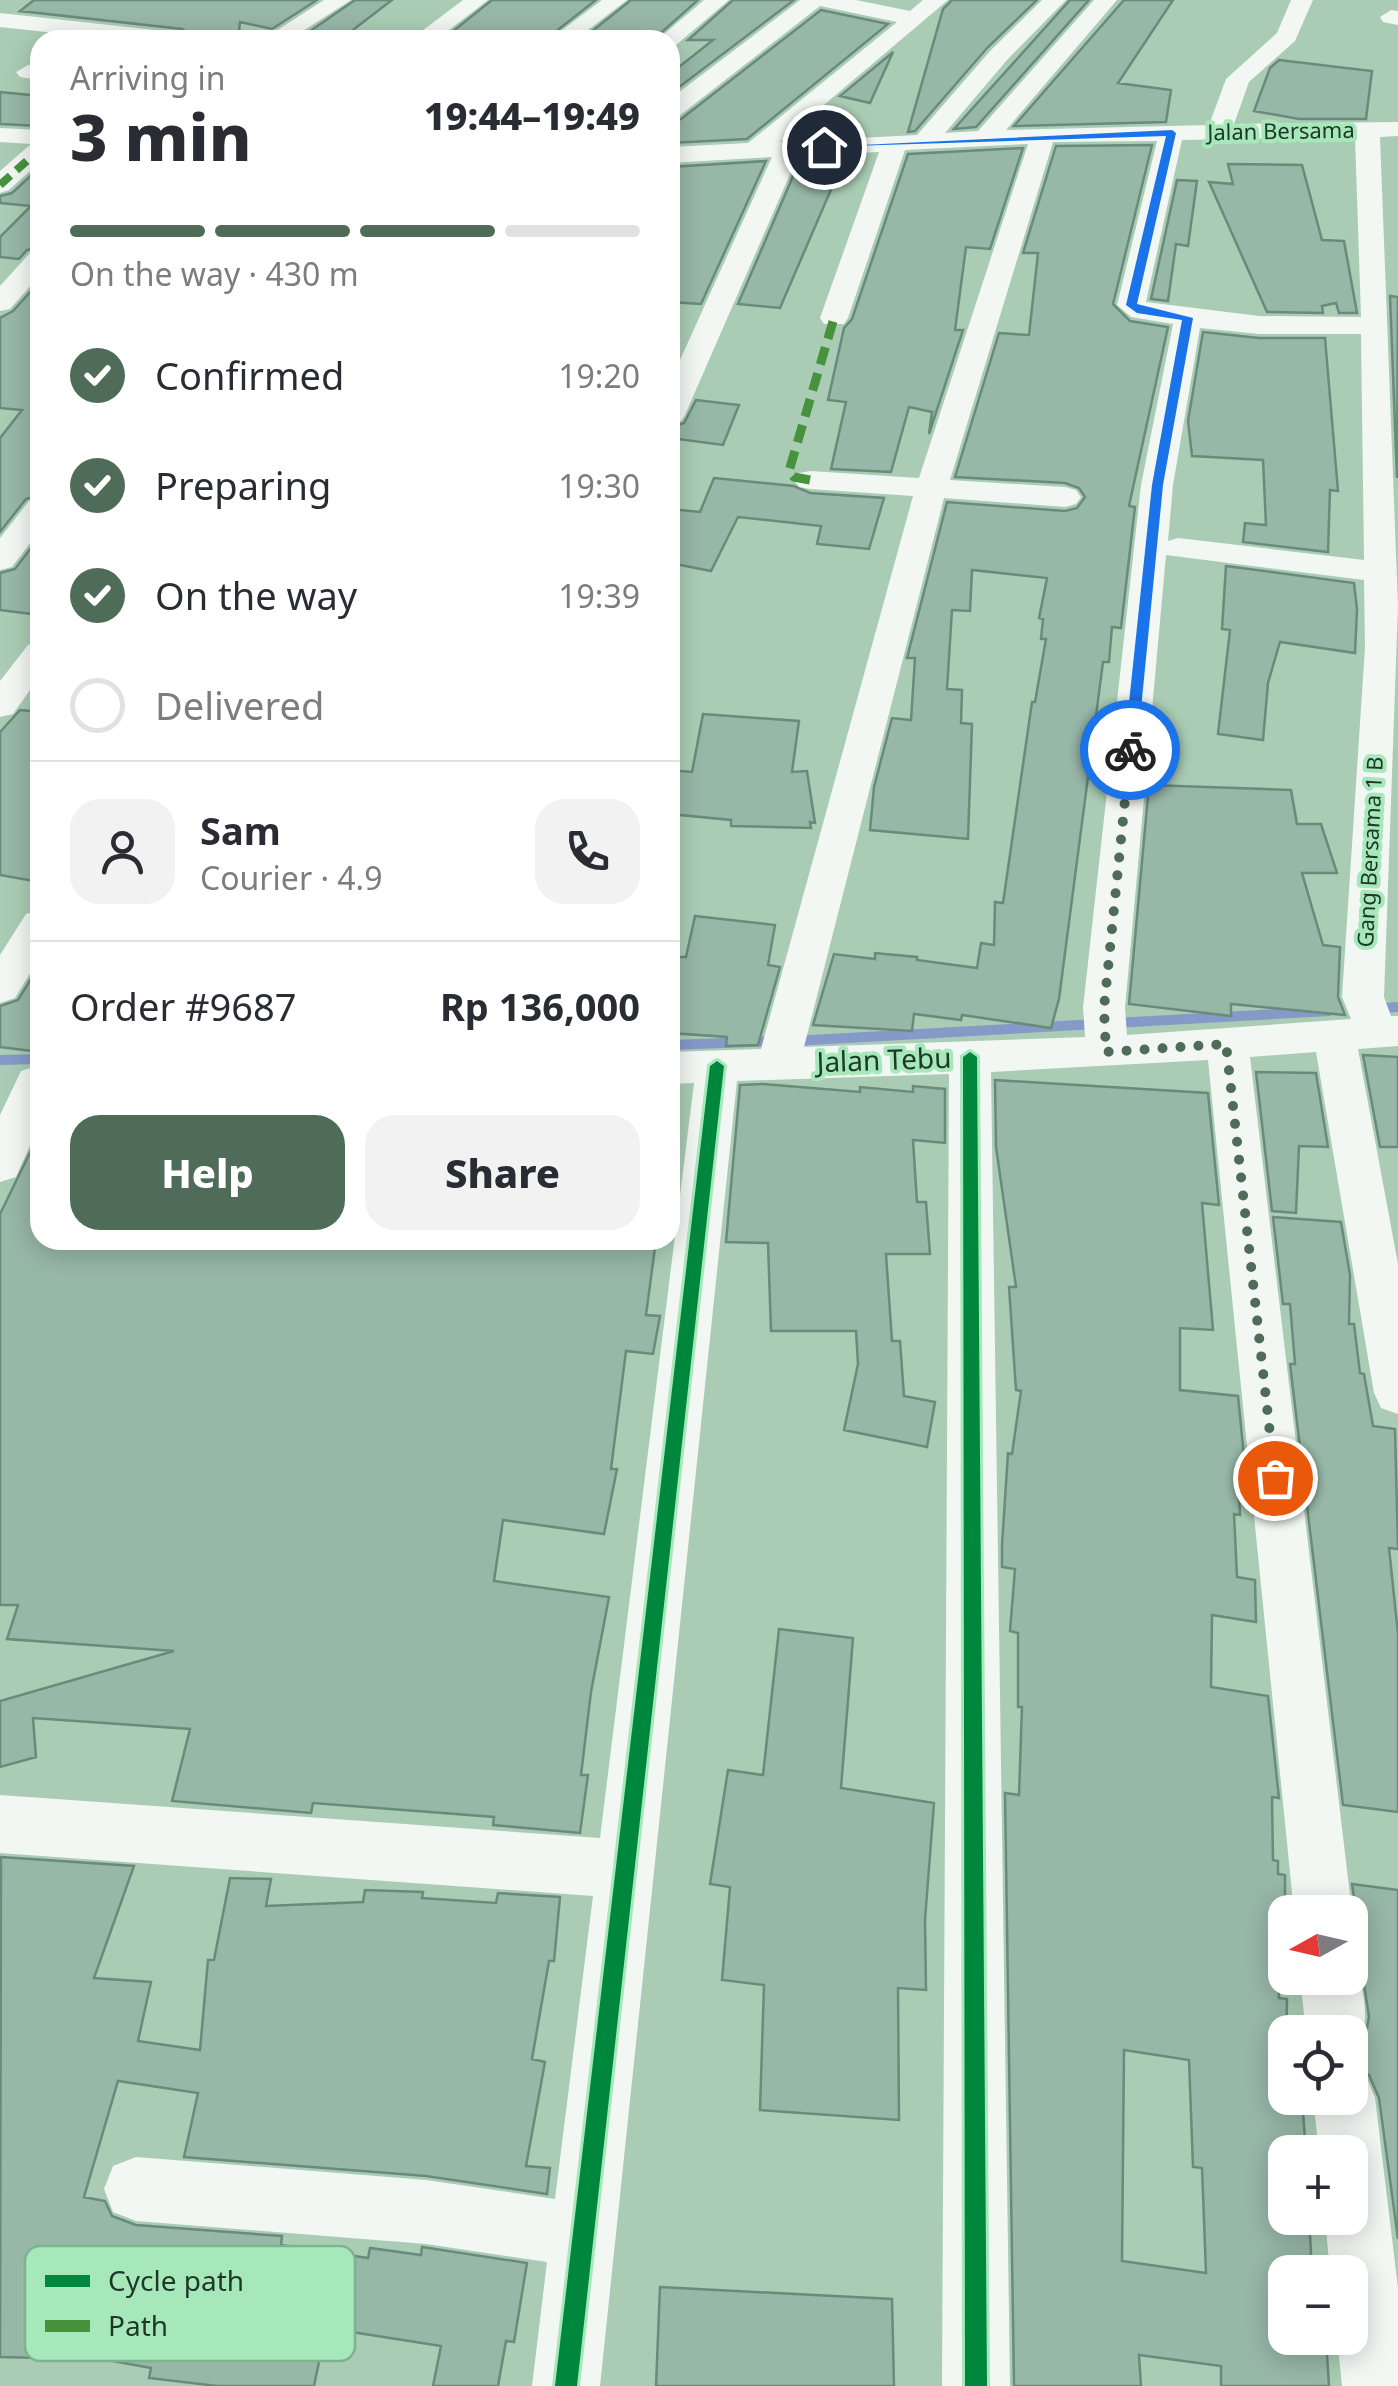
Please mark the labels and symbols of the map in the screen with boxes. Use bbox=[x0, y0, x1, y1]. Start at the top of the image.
pin bbox=[782, 105, 867, 190]
street label: Jalan Bersama bbox=[1205, 114, 1355, 146]
courier bbox=[1080, 700, 1180, 800]
street label: Gang Bersama 1 B bbox=[1349, 756, 1389, 948]
street label: Jalan Tebu bbox=[813, 1038, 952, 1080]
pin bbox=[1233, 1436, 1318, 1521]
north arrow bbox=[1268, 1895, 1368, 1995]
legend bbox=[25, 2246, 355, 2361]
text: Cycle path bbox=[108, 2261, 244, 2299]
text: Path bbox=[108, 2306, 168, 2344]

